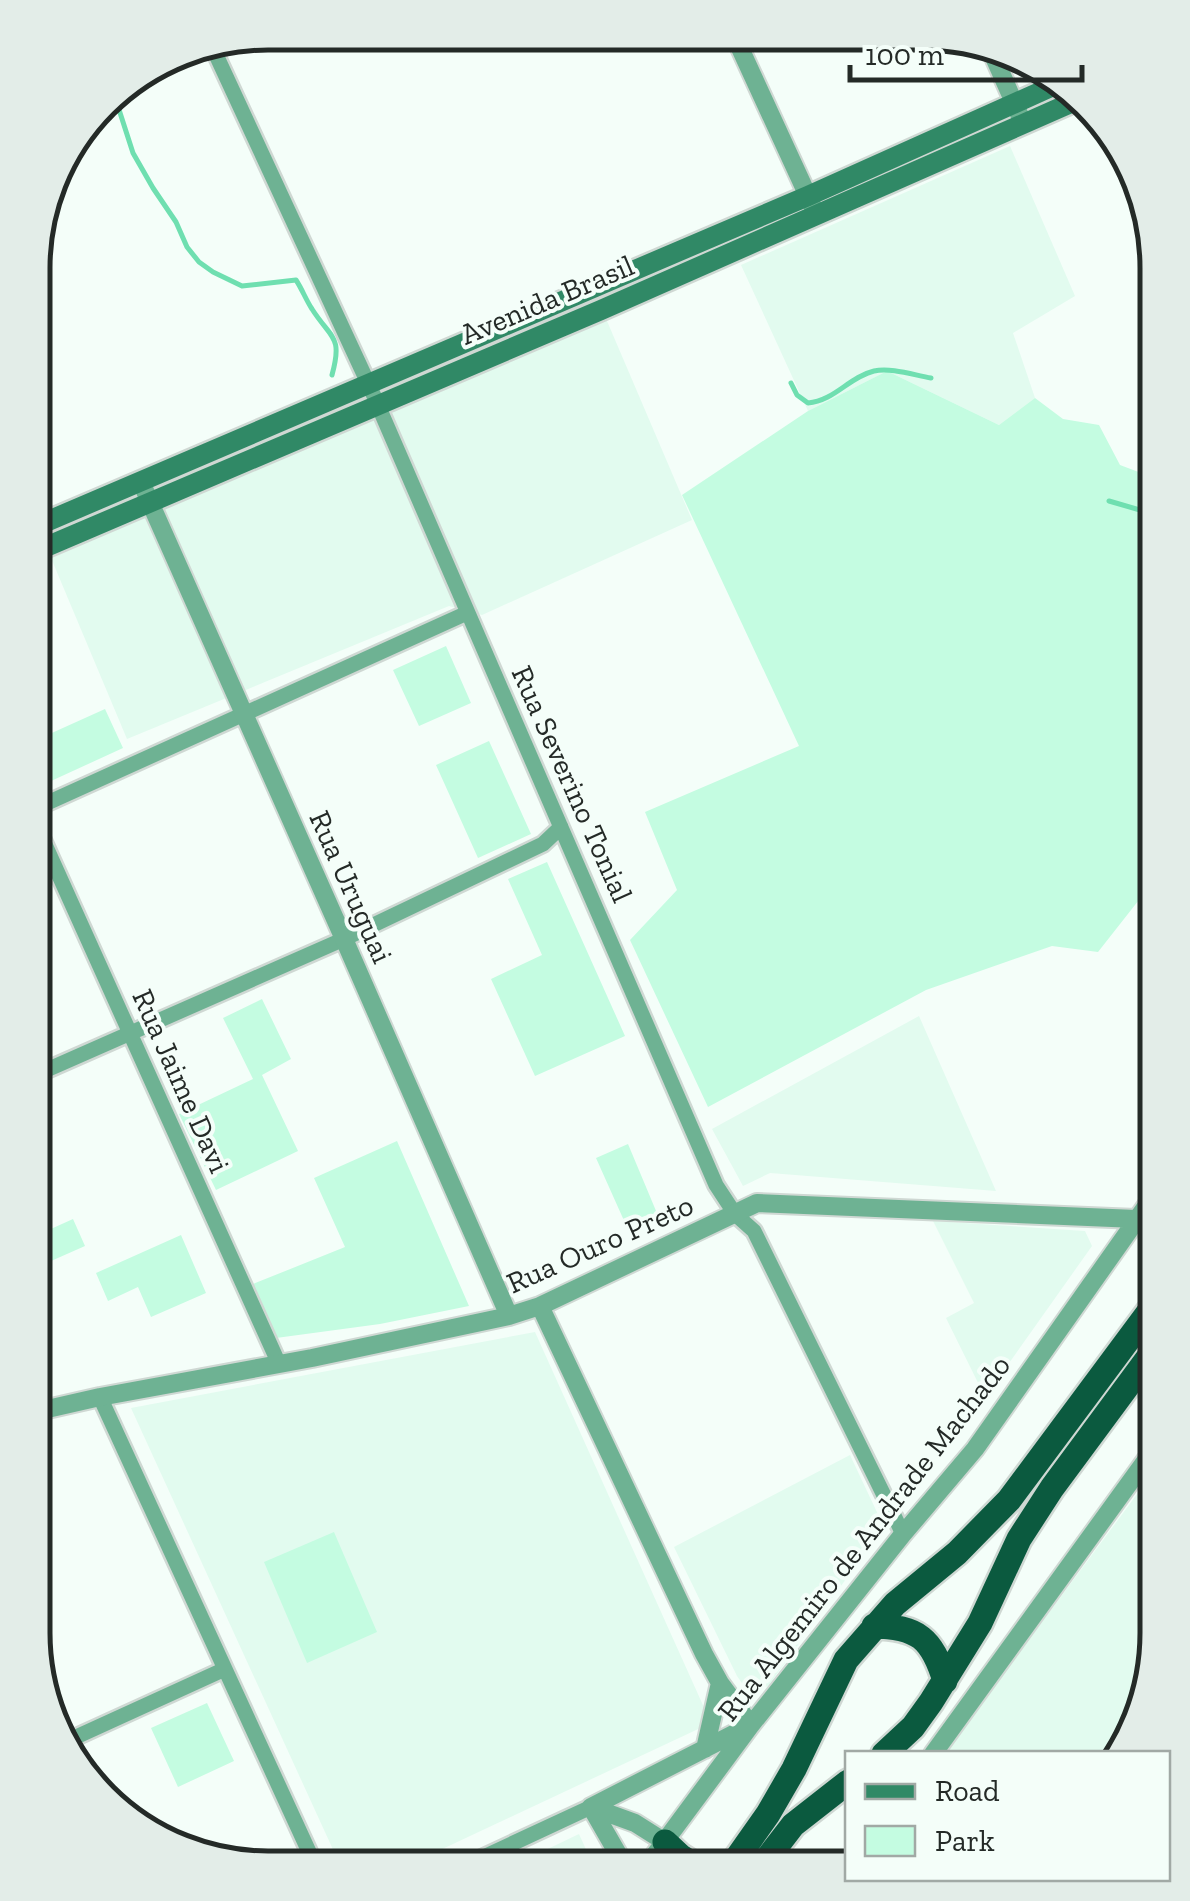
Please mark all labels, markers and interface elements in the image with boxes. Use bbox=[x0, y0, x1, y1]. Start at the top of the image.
scale bar bbox=[850, 20, 1082, 82]
text: 100 m bbox=[865, 37, 944, 73]
street label: Avenida Brasil bbox=[455, 247, 639, 353]
street label: Rua Severino Tonial bbox=[504, 660, 640, 908]
street label: Rua Uruguai bbox=[301, 805, 401, 969]
street label: Rua Jaime Davi bbox=[124, 984, 238, 1178]
street label: Rua Ouro Preto bbox=[501, 1187, 699, 1301]
street label: Rua Algemiro de Andrade Machado bbox=[710, 1348, 1018, 1728]
legend bbox=[845, 1751, 1170, 1881]
text: Road bbox=[935, 1773, 1000, 1809]
text: Park bbox=[935, 1823, 995, 1859]

